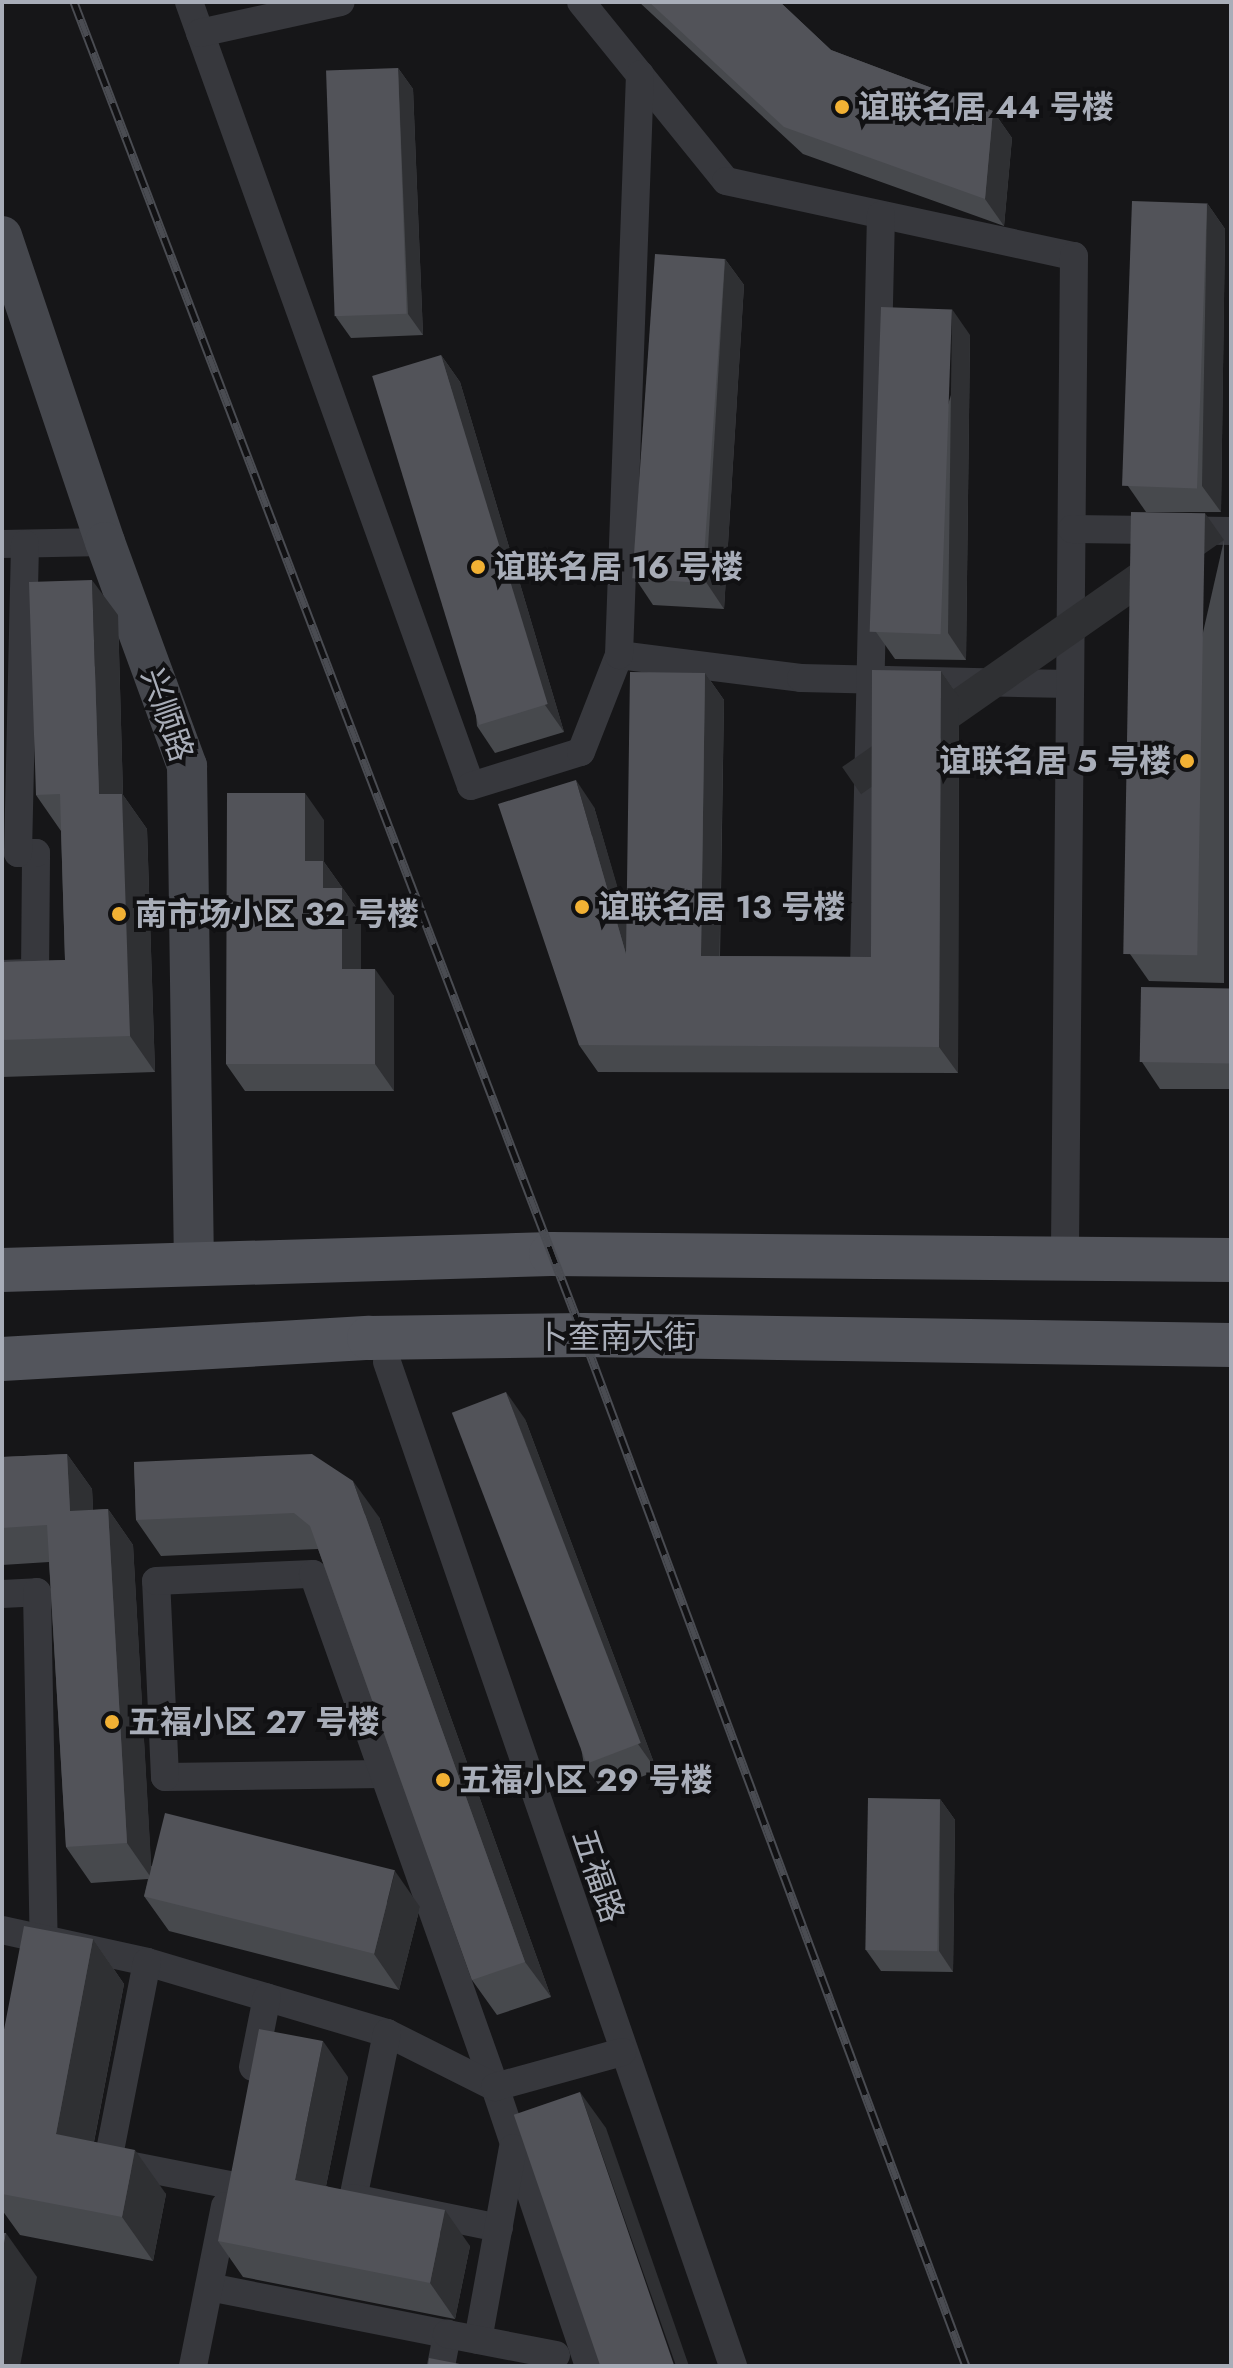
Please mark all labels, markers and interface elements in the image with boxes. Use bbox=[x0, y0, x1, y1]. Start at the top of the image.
place label: 谊联名居 44 号楼 bbox=[858, 88, 1114, 126]
marker: 谊联名居 44 号楼 bbox=[833, 98, 851, 116]
place label: 谊联名居 16 号楼 bbox=[494, 548, 743, 586]
marker: 谊联名居 16 号楼 bbox=[469, 558, 487, 576]
street label: 兴顺路 bbox=[133, 663, 201, 767]
place label: 谊联名居 5 号楼 bbox=[939, 742, 1171, 780]
marker: 谊联名居 5 号楼 bbox=[1178, 752, 1196, 770]
place label: 谊联名居 13 号楼 bbox=[598, 888, 845, 926]
place label: 南市场小区 32 号楼 bbox=[135, 895, 419, 933]
marker: 谊联名居 13 号楼 bbox=[573, 898, 591, 916]
marker: 南市场小区 32 号楼 bbox=[110, 905, 128, 923]
street label: 卜奎南大街 bbox=[536, 1318, 696, 1356]
place label: 五福小区 27 号楼 bbox=[128, 1703, 379, 1741]
marker: 五福小区 27 号楼 bbox=[103, 1713, 121, 1731]
place label: 五福小区 29 号楼 bbox=[459, 1761, 713, 1799]
marker: 五福小区 29 号楼 bbox=[434, 1771, 452, 1789]
street label: 五福路 bbox=[564, 1824, 632, 1928]

